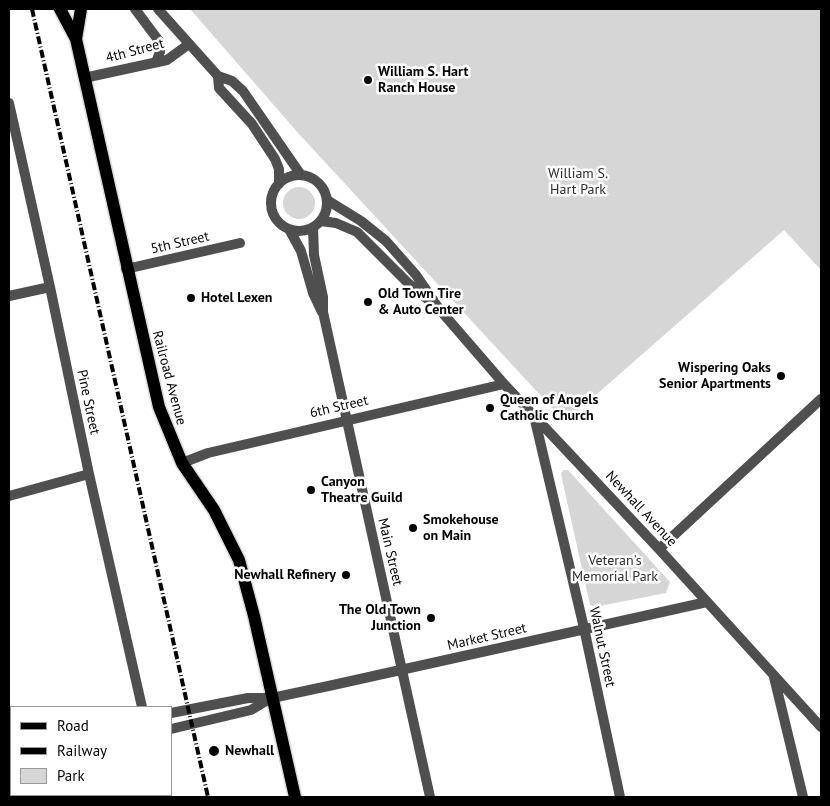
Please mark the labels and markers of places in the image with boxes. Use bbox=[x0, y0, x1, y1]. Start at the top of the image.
place label: William S. Hart Ranch House bbox=[378, 64, 468, 96]
marker: William S. Hart Ranch House bbox=[362, 74, 374, 86]
place label: Old Town Tire & Auto Center bbox=[378, 286, 464, 318]
place label: Hotel Lexen bbox=[201, 290, 272, 306]
marker: Hotel Lexen bbox=[185, 292, 197, 304]
marker: Old Town Tire & Auto Center bbox=[362, 296, 374, 308]
place label: Wispering Oaks Senior Apartments bbox=[659, 360, 771, 392]
marker: Wispering Oaks Senior Apartments bbox=[775, 370, 787, 382]
place label: Queen of Angels Catholic Church bbox=[500, 392, 598, 424]
marker: Queen of Angels Catholic Church bbox=[484, 402, 496, 414]
place label: Canyon Theatre Guild bbox=[321, 474, 403, 507]
marker: Canyon Theatre Guild bbox=[305, 484, 317, 496]
place label: Smokehouse on Main bbox=[423, 512, 499, 544]
marker: Smokehouse on Main bbox=[407, 522, 419, 534]
place label: Newhall Refinery bbox=[234, 567, 336, 583]
marker: Newhall Refinery bbox=[340, 569, 352, 581]
place label: The Old Town Junction bbox=[339, 602, 421, 634]
marker: The Old Town Junction bbox=[425, 612, 437, 624]
place label: Newhall bbox=[225, 743, 274, 759]
marker: Newhall bbox=[207, 744, 221, 758]

